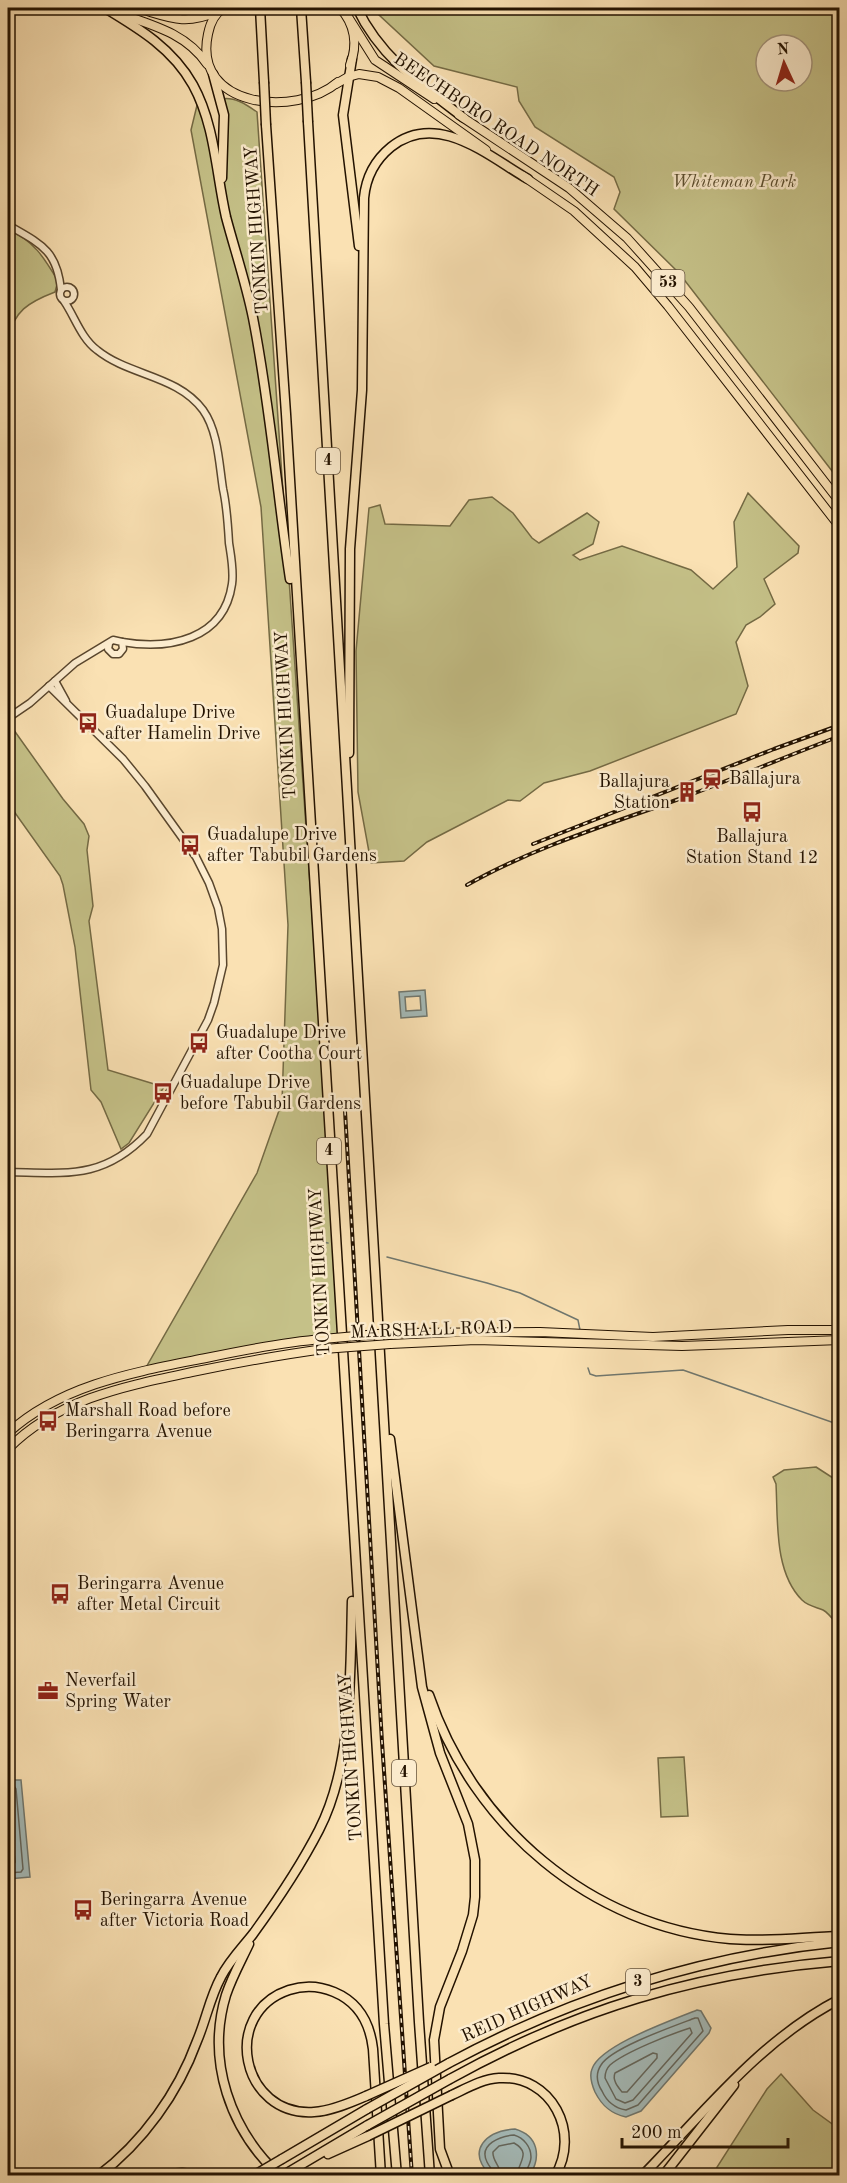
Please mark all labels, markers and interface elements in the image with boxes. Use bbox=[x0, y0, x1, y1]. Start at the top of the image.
north arrow bbox=[754, 33, 814, 93]
text: N bbox=[776, 42, 791, 58]
street label: BEECHBORO ROAD NORTH bbox=[390, 50, 602, 200]
street label: TONKIN HIGHWAY bbox=[242, 145, 272, 315]
park label: Whiteman Park bbox=[672, 173, 796, 191]
road number: 53 bbox=[652, 270, 684, 296]
road number: 4 bbox=[316, 448, 340, 474]
street label: TONKIN HIGHWAY bbox=[273, 630, 299, 800]
place label: Guadalupe Drive after Hamelin Drive bbox=[105, 704, 260, 743]
bus stop icon: Guadalupe Drive after Hamelin Drive bbox=[76, 711, 100, 735]
station icon: Ballajura bbox=[700, 767, 724, 791]
place label: Ballajura bbox=[729, 770, 801, 788]
place label: Ballajura Station bbox=[598, 773, 670, 812]
building icon: Ballajura Station bbox=[675, 780, 699, 804]
bus stop icon: Ballajura Station Stand 12 bbox=[740, 800, 764, 824]
place label: Guadalupe Drive after Tabubil Gardens bbox=[207, 826, 377, 865]
place label: Ballajura Station Stand 12 bbox=[686, 828, 818, 867]
bus stop icon: Guadalupe Drive after Tabubil Gardens bbox=[178, 833, 202, 857]
place label: Guadalupe Drive after Cootha Court bbox=[216, 1024, 362, 1063]
bus stop icon: Guadalupe Drive after Cootha Court bbox=[187, 1031, 211, 1055]
place label: Guadalupe Drive before Tabubil Gardens bbox=[180, 1074, 361, 1113]
bus stop icon: Guadalupe Drive before Tabubil Gardens bbox=[151, 1081, 175, 1105]
road number: 4 bbox=[317, 1138, 341, 1164]
street label: TONKIN HIGHWAY bbox=[307, 1187, 333, 1357]
street label: MARSHALL ROAD bbox=[350, 1318, 512, 1342]
place label: Marshall Road before Beringarra Avenue bbox=[65, 1402, 231, 1441]
bus stop icon: Marshall Road before Beringarra Avenue bbox=[36, 1409, 60, 1433]
place label: Beringarra Avenue after Metal Circuit bbox=[77, 1575, 224, 1614]
bus stop icon: Beringarra Avenue after Metal Circuit bbox=[48, 1582, 72, 1606]
place label: Neverfail Spring Water bbox=[65, 1672, 171, 1711]
street label: TONKIN HIGHWAY bbox=[336, 1672, 366, 1842]
office icon: Neverfail Spring Water bbox=[36, 1679, 60, 1703]
road number: 4 bbox=[392, 1760, 416, 1786]
place label: Beringarra Avenue after Victoria Road bbox=[100, 1891, 249, 1930]
bus stop icon: Beringarra Avenue after Victoria Road bbox=[71, 1898, 95, 1922]
road number: 3 bbox=[626, 1969, 650, 1995]
street label: REID HIGHWAY bbox=[459, 1972, 595, 2046]
scale bar bbox=[622, 2111, 788, 2149]
text: 200 m bbox=[631, 2124, 682, 2142]

